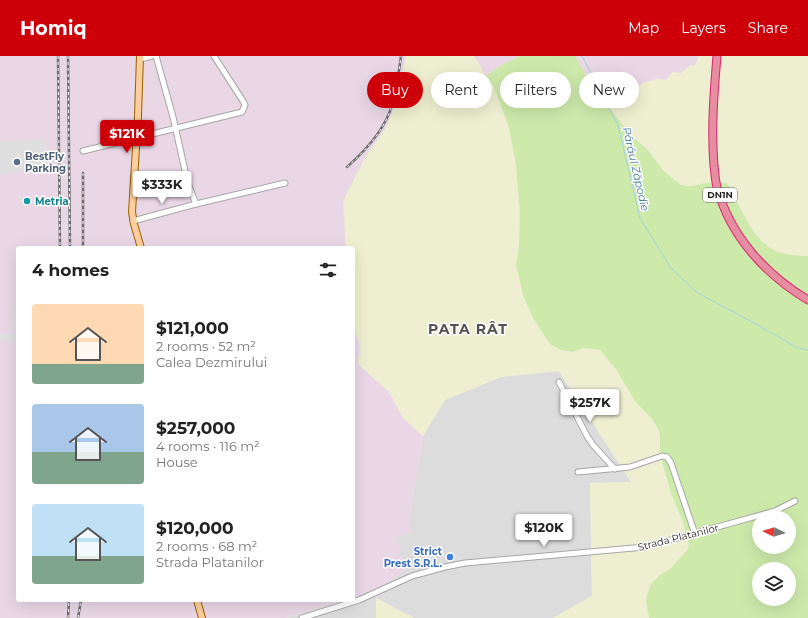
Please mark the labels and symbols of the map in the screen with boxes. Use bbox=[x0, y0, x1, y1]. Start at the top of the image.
pin: $121K bbox=[99, 120, 155, 154]
water label: Pârâul Zăpodie bbox=[619, 125, 653, 213]
place label: BestFly Parking bbox=[25, 150, 66, 175]
marker: BestFly Parking bbox=[12, 157, 22, 167]
pin: $333K bbox=[134, 171, 190, 205]
road number: DN1N bbox=[703, 188, 737, 202]
place label: Metria bbox=[35, 195, 69, 208]
marker: Metria bbox=[22, 196, 32, 206]
district label: PATA RÂT bbox=[428, 320, 508, 338]
pin: $257K bbox=[562, 389, 618, 423]
north arrow bbox=[752, 510, 796, 554]
pin: $120K bbox=[516, 514, 572, 548]
street label: Strada Platanilor bbox=[636, 521, 720, 554]
place label: Strict Prest S.R.L. bbox=[384, 545, 443, 570]
marker: Strict Prest S.R.L. bbox=[445, 552, 455, 562]

